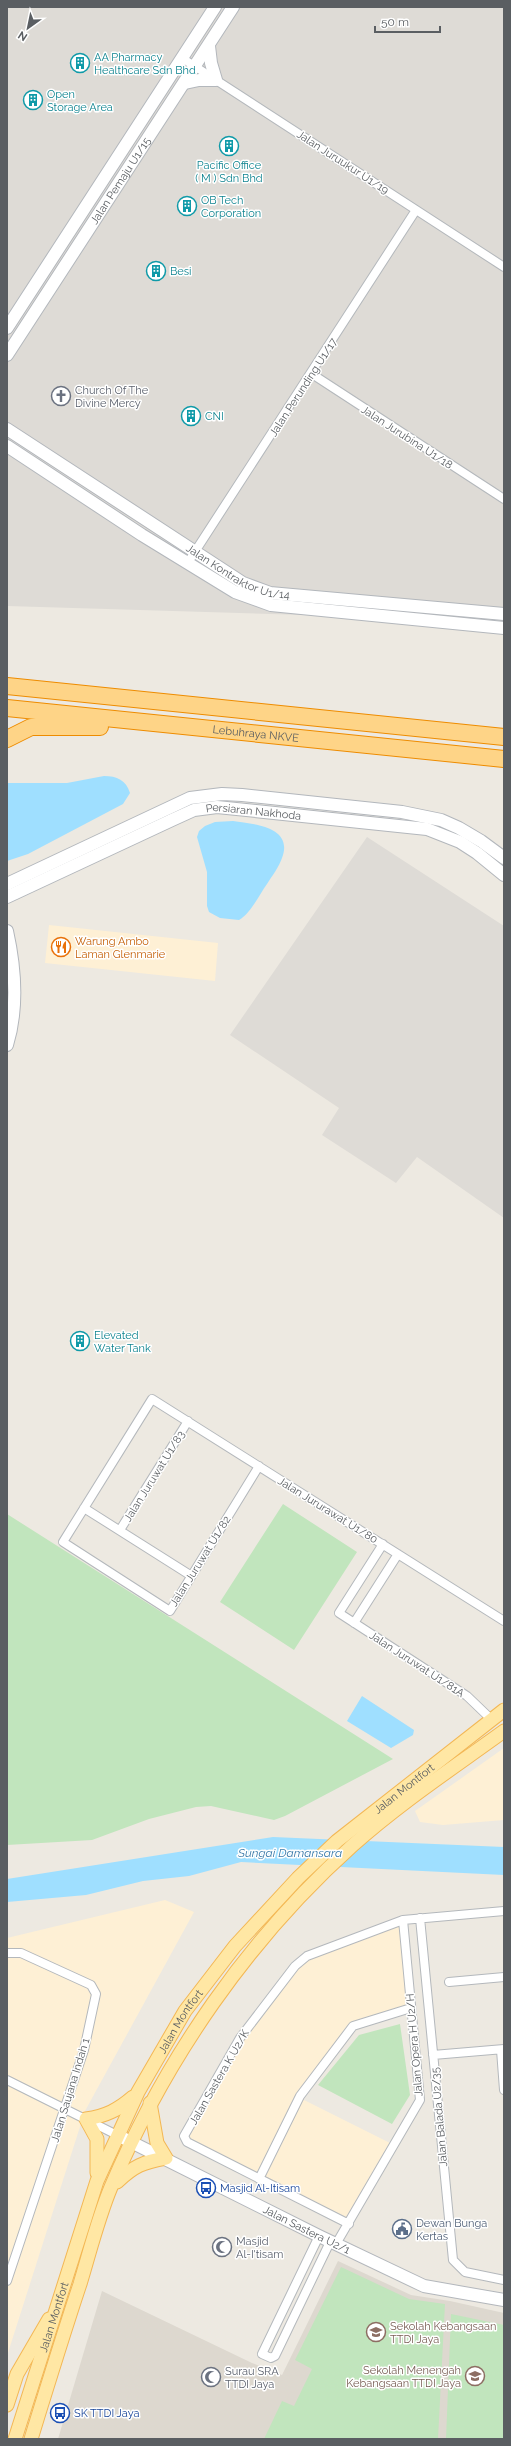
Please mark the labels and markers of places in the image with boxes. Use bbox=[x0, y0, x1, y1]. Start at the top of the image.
place label: AA Pharmacy Healthcare Sdn Bhd bbox=[94, 51, 196, 77]
building icon: AA Pharmacy Healthcare Sdn Bhd bbox=[69, 52, 91, 74]
place label: Open Storage Area bbox=[47, 88, 113, 114]
building icon: Open Storage Area bbox=[22, 89, 44, 111]
building icon: Pacific Office ( M ) Sdn Bhd bbox=[218, 135, 240, 157]
place label: Pacific Office ( M ) Sdn Bhd bbox=[195, 159, 263, 185]
place label: OB Tech Corporation bbox=[201, 194, 261, 220]
building icon: OB Tech Corporation bbox=[176, 195, 198, 217]
building icon: Besi bbox=[145, 260, 167, 282]
place label: Besi bbox=[170, 265, 192, 278]
place label: Church Of The Divine Mercy bbox=[75, 384, 149, 410]
church icon: Church Of The Divine Mercy bbox=[50, 385, 72, 407]
building icon: CNI bbox=[180, 405, 202, 427]
place label: CNI bbox=[205, 410, 224, 423]
place label: Warung Ambo Laman Glenmarie bbox=[75, 935, 166, 961]
restaurant icon: Warung Ambo Laman Glenmarie bbox=[50, 936, 72, 958]
place label: Elevated Water Tank bbox=[94, 1329, 151, 1355]
building icon: Elevated Water Tank bbox=[69, 1330, 91, 1352]
bus stop icon: Masjid Al-Itisam bbox=[195, 2177, 217, 2199]
place label: Masjid Al-Itisam bbox=[220, 2182, 300, 2195]
place label: Dewan Bunga Kertas bbox=[416, 2217, 487, 2243]
public building icon: Dewan Bunga Kertas bbox=[391, 2218, 413, 2240]
place label: Masjid Al-I'tisam bbox=[236, 2235, 283, 2261]
mosque icon: Masjid Al-I'tisam bbox=[211, 2236, 233, 2258]
place label: Sekolah Kebangsaan TTDI Jaya bbox=[390, 2320, 496, 2346]
school or university icon: Sekolah Kebangsaan TTDI Jaya bbox=[365, 2321, 387, 2343]
place label: Sekolah Menengah Kebangsaan TTDI Jaya bbox=[346, 2364, 461, 2390]
place label: Surau SRA TTDI Jaya bbox=[225, 2365, 279, 2391]
school or university icon: Sekolah Menengah Kebangsaan TTDI Jaya bbox=[464, 2365, 486, 2387]
mosque icon: Surau SRA TTDI Jaya bbox=[200, 2366, 222, 2388]
bus stop icon: SK TTDI Jaya bbox=[49, 2402, 71, 2424]
place label: SK TTDI Jaya bbox=[74, 2407, 139, 2420]

